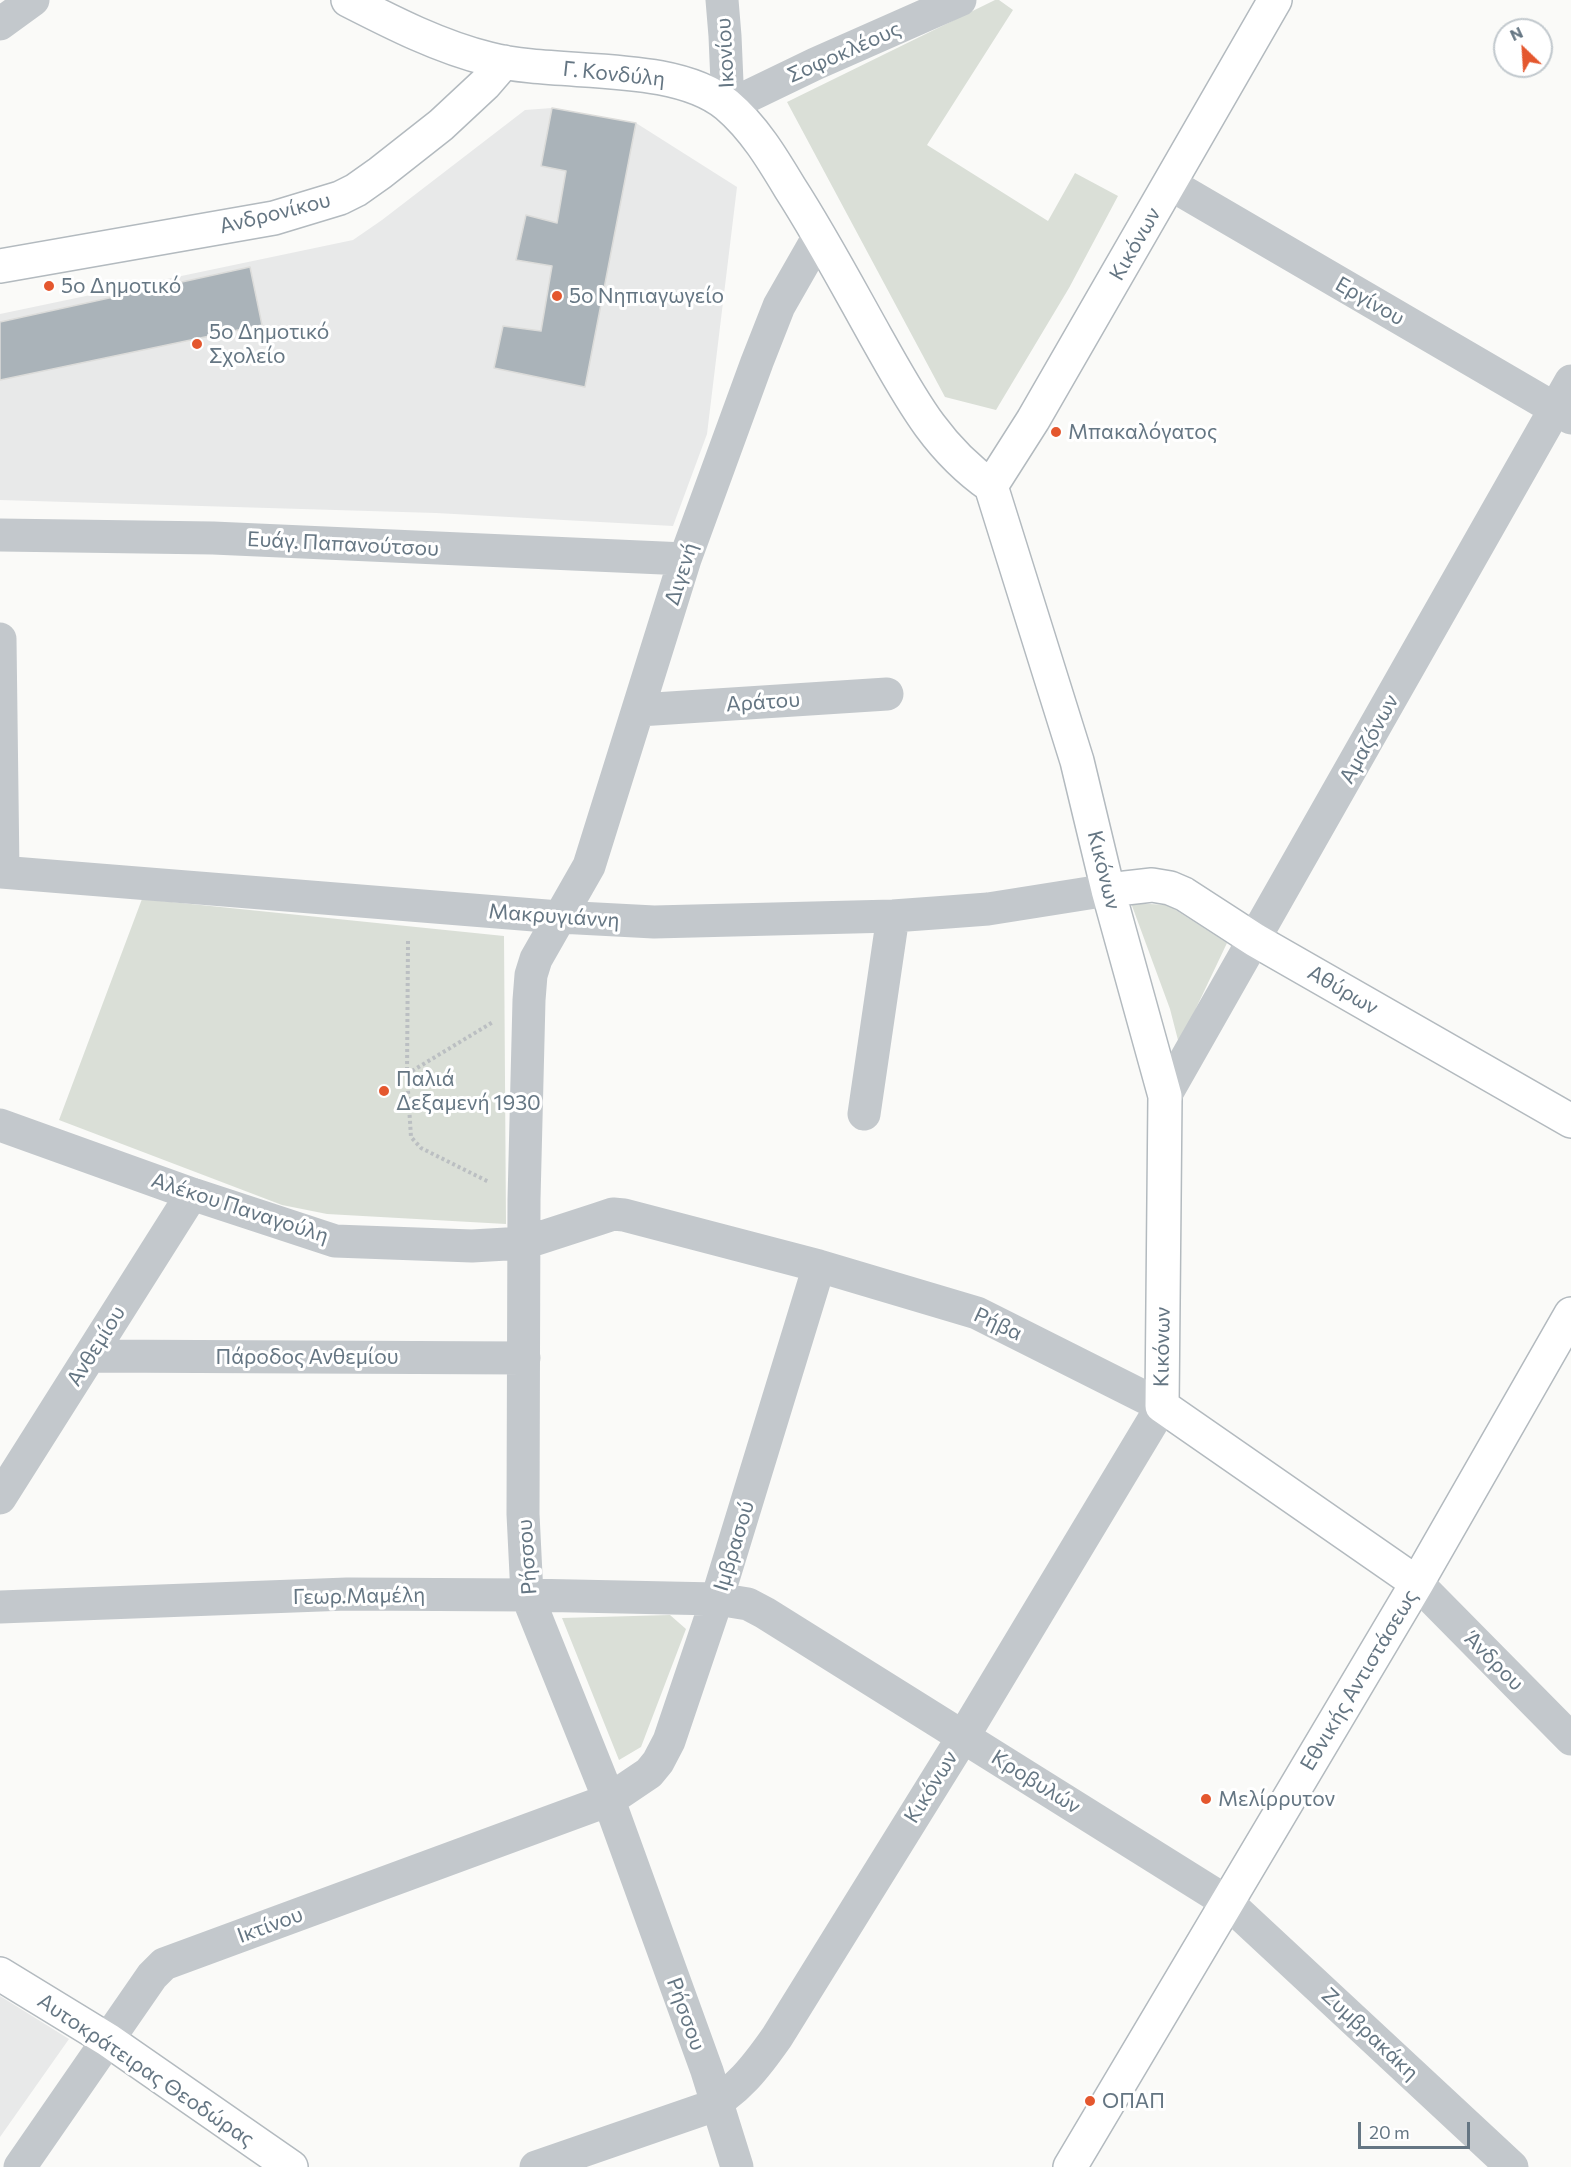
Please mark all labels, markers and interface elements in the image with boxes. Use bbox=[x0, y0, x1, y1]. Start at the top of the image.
street label: Σοφοκλέους bbox=[783, 16, 905, 88]
street label: Ικονίου bbox=[711, 17, 739, 89]
north arrow bbox=[1493, 18, 1553, 78]
text: N bbox=[1507, 22, 1525, 44]
street label: Γ. Κονδύλη bbox=[562, 56, 666, 92]
street label: Ανδρονίκου bbox=[217, 187, 333, 239]
street label: Κικόνων bbox=[1104, 203, 1166, 285]
street label: Εργίνου bbox=[1331, 271, 1409, 331]
place label: 5ο Δημοτικό bbox=[61, 273, 181, 299]
marker: 5ο Δημοτικό bbox=[42, 279, 56, 293]
place label: 5ο Νηπιαγωγείο bbox=[569, 283, 724, 309]
marker: 5ο Νηπιαγωγείο bbox=[550, 289, 564, 303]
place label: 5ο Δημοτικό Σχολείο bbox=[209, 319, 329, 369]
marker: 5ο Δημοτικό Σχολείο bbox=[190, 337, 204, 351]
place label: Μπακαλόγατος bbox=[1068, 419, 1217, 445]
marker: Μπακαλόγατος bbox=[1049, 425, 1063, 439]
street label: Ευάγ. Παπανούτσου bbox=[247, 526, 439, 562]
street label: Διγενή bbox=[659, 539, 703, 609]
street label: Αράτου bbox=[725, 687, 801, 717]
street label: Αμαζόνων bbox=[1334, 690, 1404, 788]
street label: Κικόνων bbox=[1082, 828, 1126, 912]
street label: Μακρυγιάννη bbox=[488, 899, 620, 933]
street label: Αθύρων bbox=[1303, 960, 1383, 1020]
place label: Παλιά Δεξαμενή 1930 bbox=[396, 1066, 541, 1116]
marker: Παλιά Δεξαμενή 1930 bbox=[377, 1084, 391, 1098]
street label: Αλέκου Παναγούλη bbox=[148, 1167, 332, 1249]
street label: Ανθεμίου bbox=[61, 1301, 131, 1391]
street label: Ρήβα bbox=[970, 1302, 1026, 1346]
street label: Κικόνων bbox=[1149, 1307, 1175, 1387]
street label: Πάροδος Ανθεμίου bbox=[216, 1344, 398, 1370]
street label: Ιμβρασού bbox=[708, 1498, 760, 1594]
street label: Ρήσσου bbox=[512, 1518, 542, 1596]
street label: Γεωρ.Μαμέλη bbox=[293, 1582, 425, 1610]
street label: Εθνικής Αντιστάσεως bbox=[1295, 1585, 1423, 1775]
street label: Άνδρου bbox=[1459, 1626, 1529, 1696]
street label: Κροβυλών bbox=[987, 1745, 1085, 1819]
street label: Κικόνων bbox=[899, 1746, 963, 1828]
place label: Μελίρρυτον bbox=[1218, 1786, 1335, 1812]
marker: Μελίρρυτον bbox=[1199, 1792, 1213, 1806]
street label: Ικτίνου bbox=[234, 1902, 306, 1948]
street label: Ρήσσου bbox=[661, 1974, 711, 2054]
street label: Ζυμβρακάκη bbox=[1316, 1983, 1424, 2085]
street label: Αυτοκράτειρας Θεοδώρας bbox=[33, 1988, 259, 2152]
place label: ΟΠΑΠ bbox=[1102, 2088, 1165, 2114]
marker: ΟΠΑΠ bbox=[1083, 2094, 1097, 2108]
scale bar bbox=[1361, 2110, 1474, 2148]
text: 20 m bbox=[1369, 2121, 1410, 2143]

